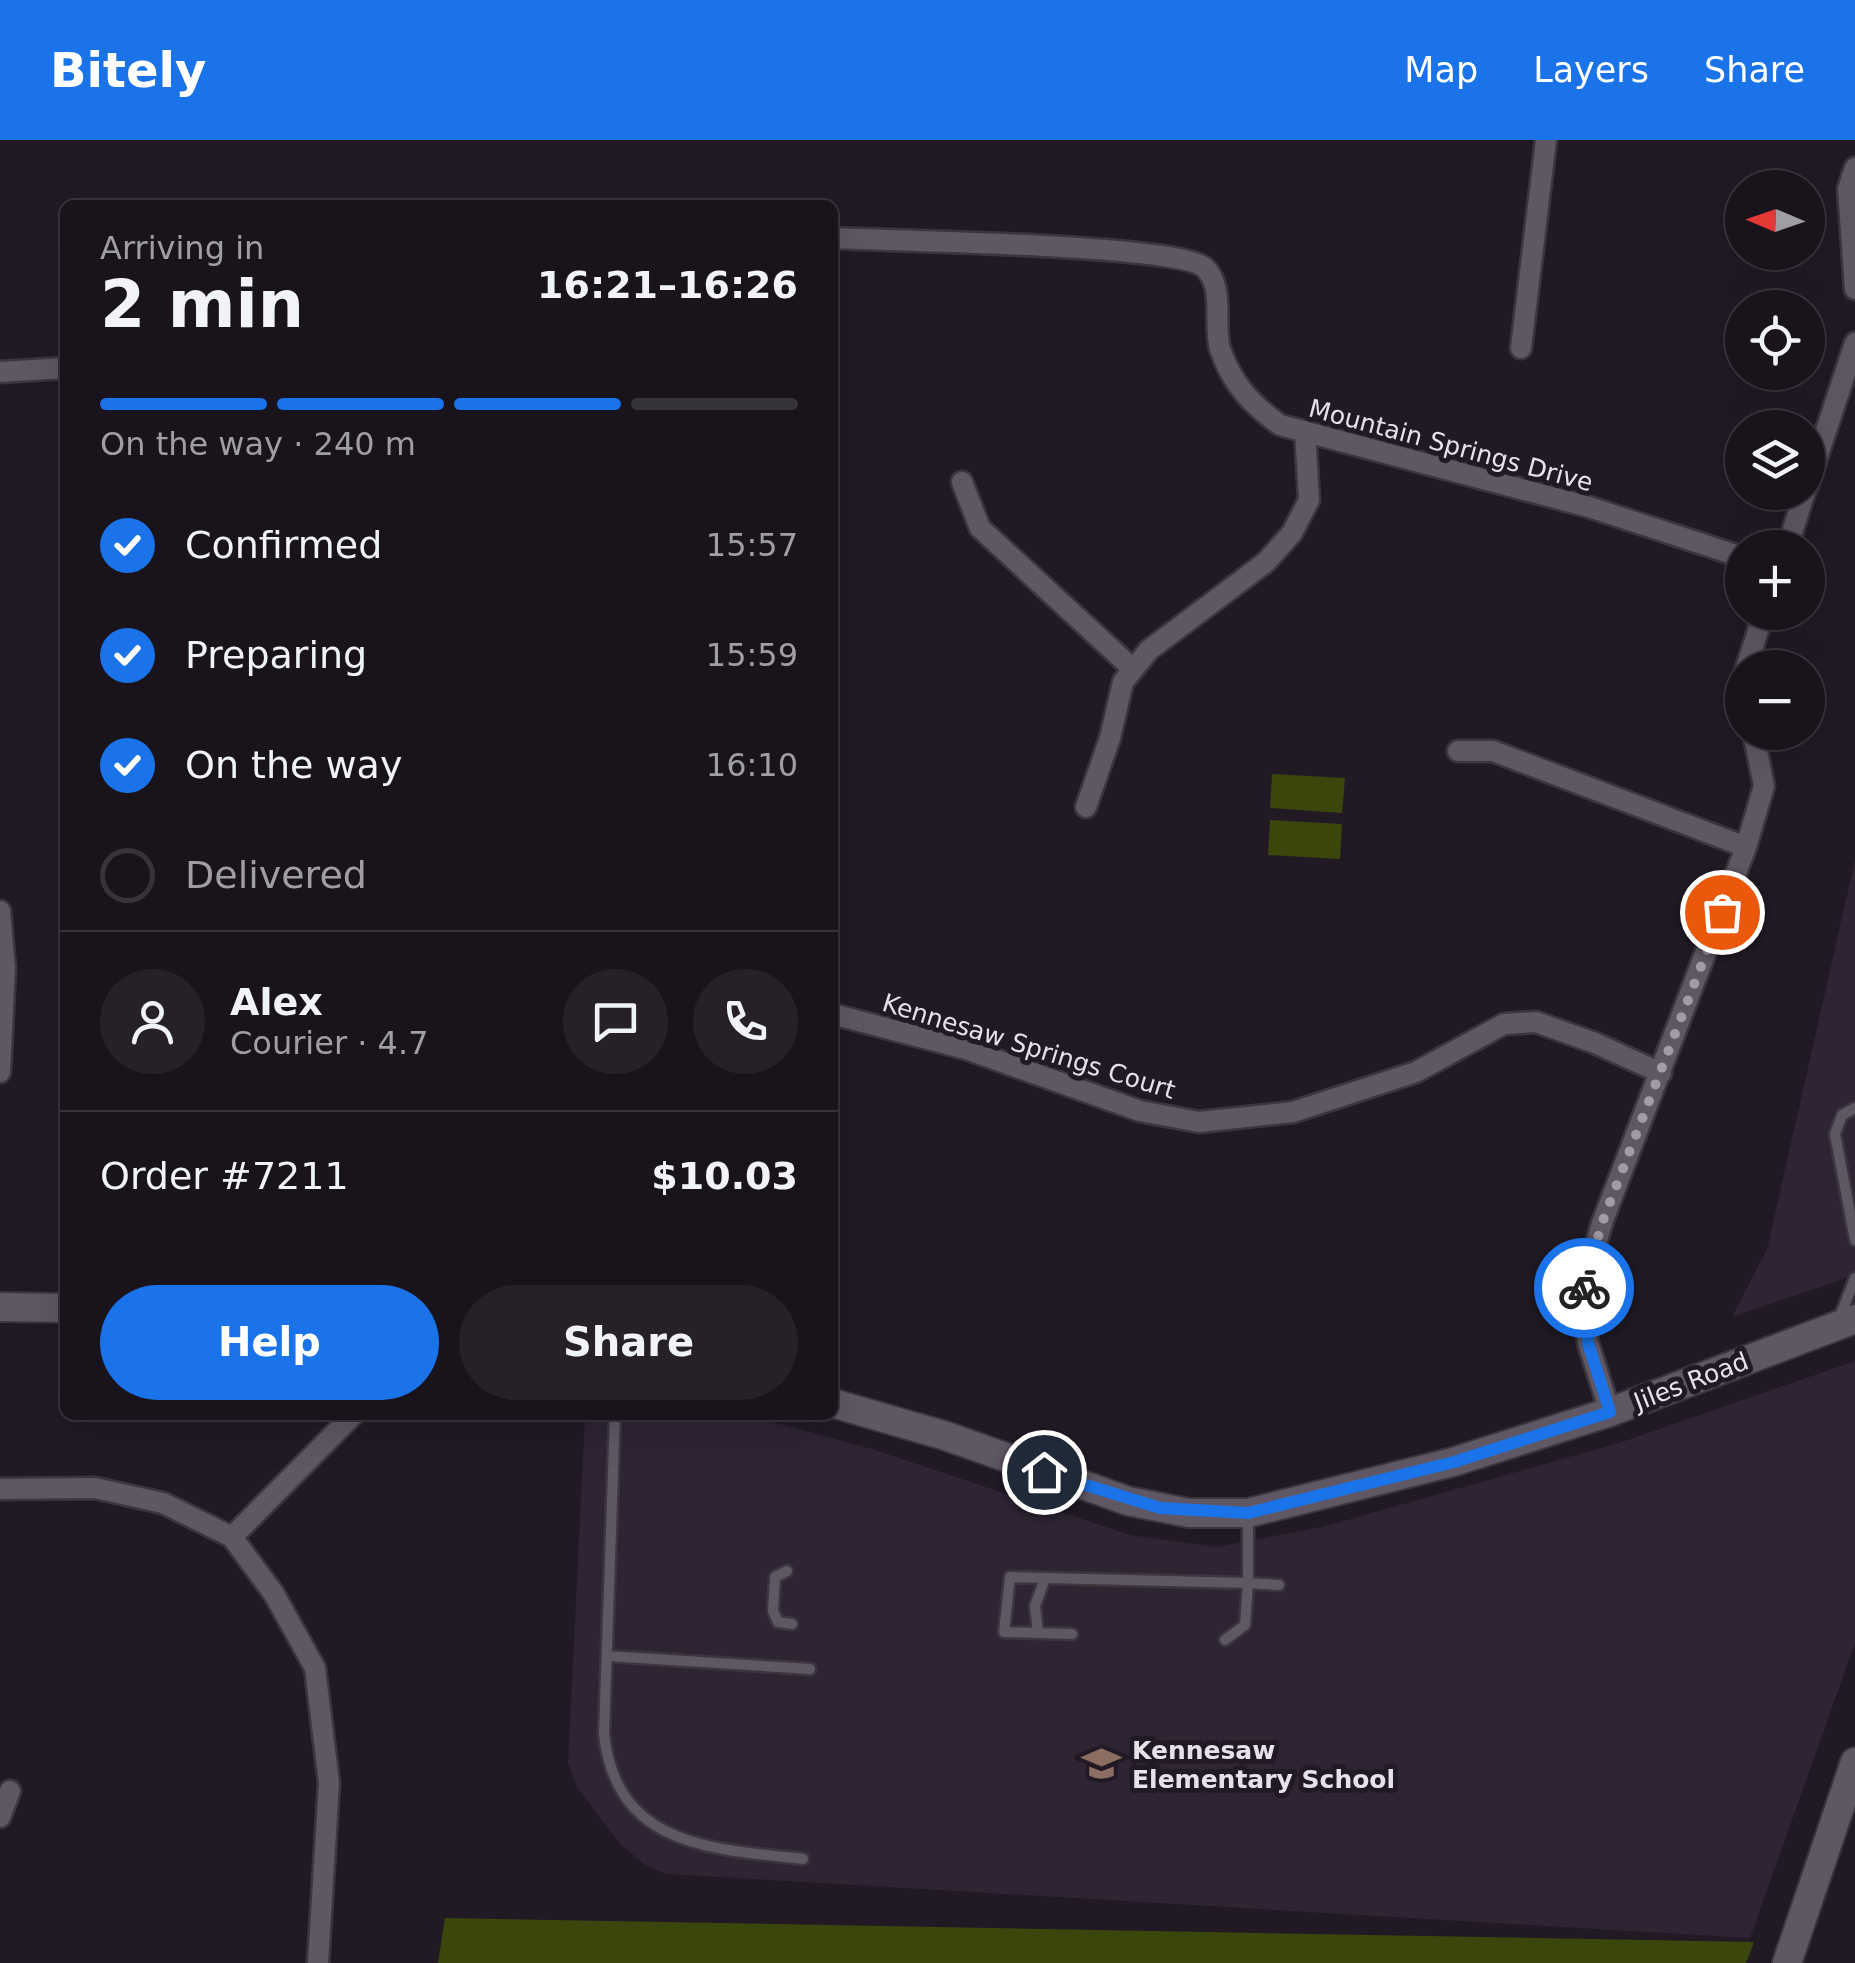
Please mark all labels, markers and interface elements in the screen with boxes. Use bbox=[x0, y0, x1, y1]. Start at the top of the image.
text: Bitely bbox=[50, 42, 206, 98]
text: Map bbox=[1404, 50, 1478, 90]
text: Layers bbox=[1533, 50, 1649, 90]
text: Share bbox=[1704, 50, 1805, 90]
north arrow bbox=[1725, 170, 1825, 270]
map controls bbox=[1725, 170, 1825, 750]
text: Arriving in bbox=[100, 229, 264, 267]
text: 16:21–16:26 bbox=[537, 263, 798, 307]
text: 2 min bbox=[100, 267, 304, 342]
button: locate bbox=[1725, 290, 1825, 390]
street label: Mountain Springs Drive bbox=[1306, 394, 1596, 497]
button: layers bbox=[1725, 410, 1825, 510]
text: On the way · 240 m bbox=[100, 425, 416, 463]
icon: check bbox=[100, 518, 155, 573]
text: Confirmed bbox=[185, 523, 382, 567]
text: 15:57 bbox=[706, 526, 798, 564]
button: + bbox=[1725, 530, 1825, 630]
icon: check bbox=[100, 628, 155, 683]
text: Preparing bbox=[185, 633, 367, 677]
text: 15:59 bbox=[706, 636, 798, 674]
button: − bbox=[1725, 650, 1825, 750]
icon: check bbox=[100, 738, 155, 793]
text: On the way bbox=[185, 743, 402, 787]
text: 16:10 bbox=[706, 746, 798, 784]
text: Delivered bbox=[185, 853, 367, 897]
pin bbox=[1680, 870, 1765, 955]
icon: bag bbox=[1695, 885, 1750, 940]
button: person bbox=[100, 969, 205, 1074]
button: chat bbox=[563, 969, 668, 1074]
button: phone bbox=[693, 969, 798, 1074]
text: Alex bbox=[230, 980, 323, 1024]
street label: Kennesaw Springs Court bbox=[879, 988, 1179, 1105]
text: Courier · 4.7 bbox=[230, 1024, 429, 1062]
text: Order #7211 bbox=[100, 1154, 349, 1198]
text: $10.03 bbox=[651, 1154, 798, 1198]
courier bbox=[1534, 1238, 1634, 1338]
icon: bike bbox=[1557, 1261, 1612, 1316]
button: Help bbox=[100, 1285, 439, 1400]
button: Share bbox=[459, 1285, 798, 1400]
street label: Jiles Road bbox=[1628, 1346, 1753, 1417]
pin bbox=[1002, 1430, 1087, 1515]
icon: home bbox=[1017, 1445, 1072, 1500]
place label: Kennesaw Elementary School bbox=[1132, 1736, 1395, 1794]
school or university icon: Kennesaw Elementary School bbox=[1081, 1743, 1123, 1785]

